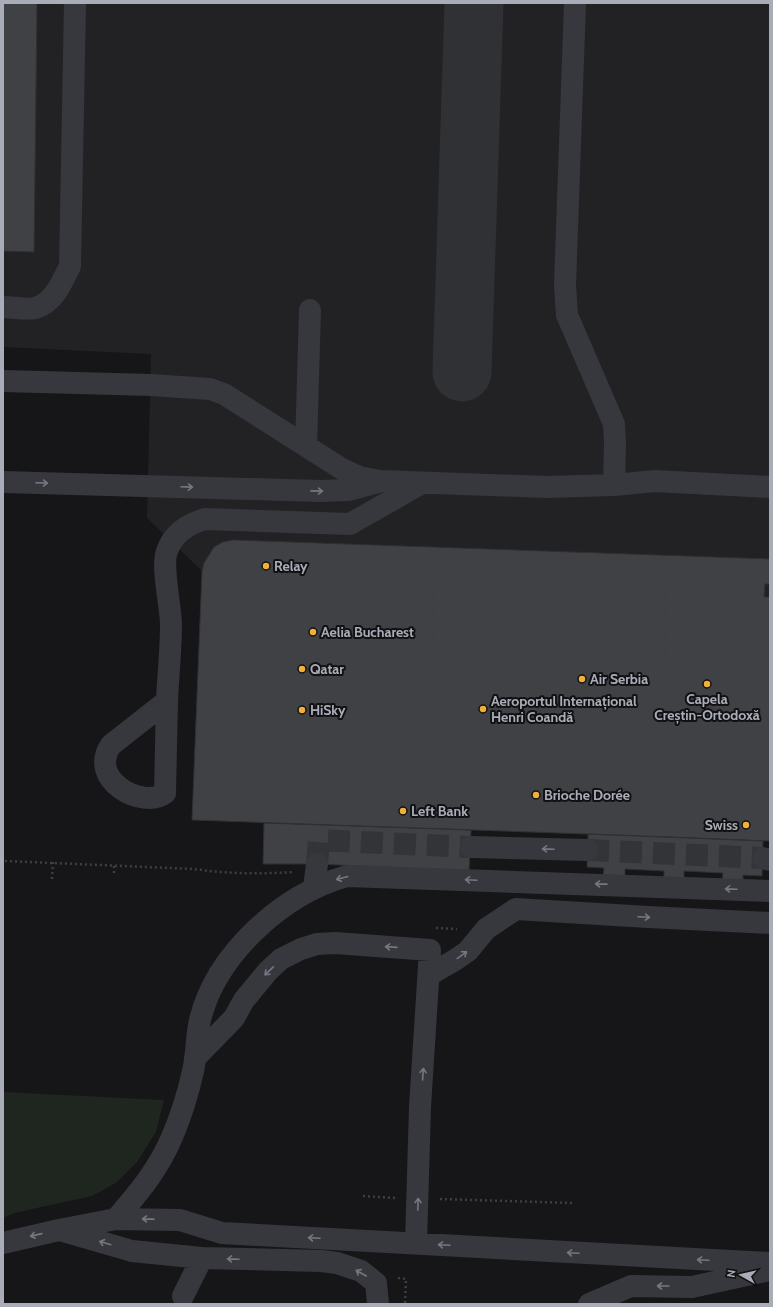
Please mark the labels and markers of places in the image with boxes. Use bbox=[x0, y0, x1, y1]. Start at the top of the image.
place label: Relay bbox=[274, 557, 308, 575]
marker: Relay bbox=[261, 561, 271, 571]
place label: Aelia Bucharest bbox=[321, 623, 414, 641]
marker: Aelia Bucharest bbox=[308, 627, 318, 637]
place label: Qatar bbox=[310, 660, 344, 678]
marker: Qatar bbox=[297, 664, 307, 674]
place label: Air Serbia bbox=[590, 670, 648, 688]
marker: Air Serbia bbox=[577, 674, 587, 684]
marker: Capela Creștin-Ortodoxă bbox=[702, 679, 712, 689]
place label: Capela Creștin-Ortodoxă bbox=[654, 690, 760, 724]
place label: Aeroportul Internațional Henri Coandă bbox=[491, 692, 637, 726]
place label: HiSky bbox=[310, 701, 346, 719]
marker: Aeroportul Internațional Henri Coandă bbox=[478, 704, 488, 714]
marker: HiSky bbox=[297, 705, 307, 715]
place label: Brioche Dorée bbox=[544, 786, 630, 804]
marker: Brioche Dorée bbox=[531, 790, 541, 800]
place label: Left Bank bbox=[411, 802, 468, 820]
marker: Left Bank bbox=[398, 806, 408, 816]
place label: Swiss bbox=[705, 816, 738, 834]
marker: Swiss bbox=[741, 820, 751, 830]

